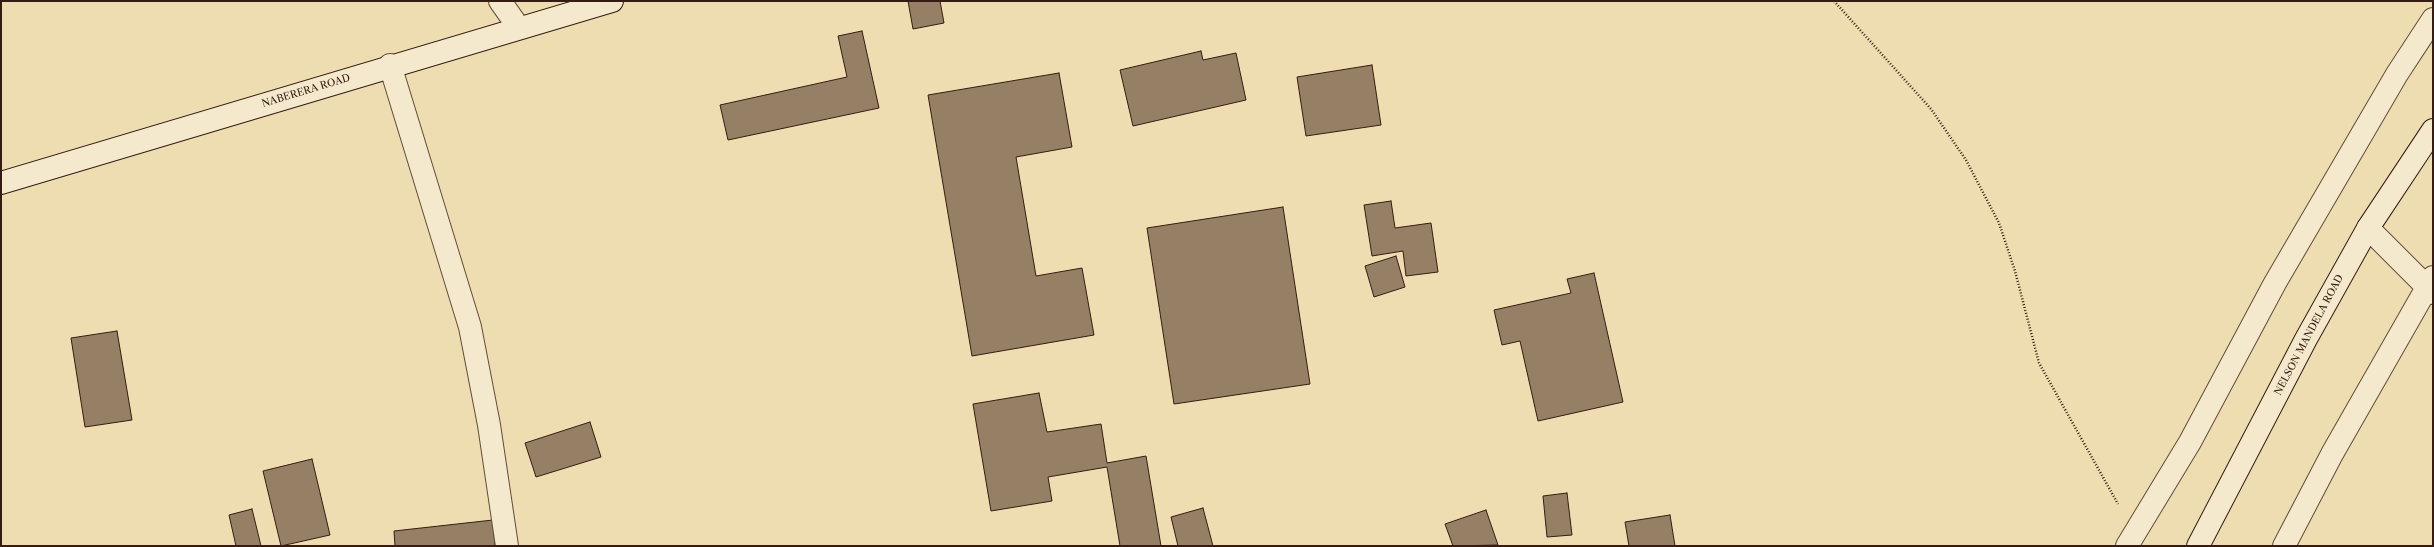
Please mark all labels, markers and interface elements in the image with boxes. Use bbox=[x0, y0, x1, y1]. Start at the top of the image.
street label: NABERERA ROAD bbox=[260, 72, 352, 110]
street label: NELSON MANDELA ROAD bbox=[2272, 273, 2346, 397]

